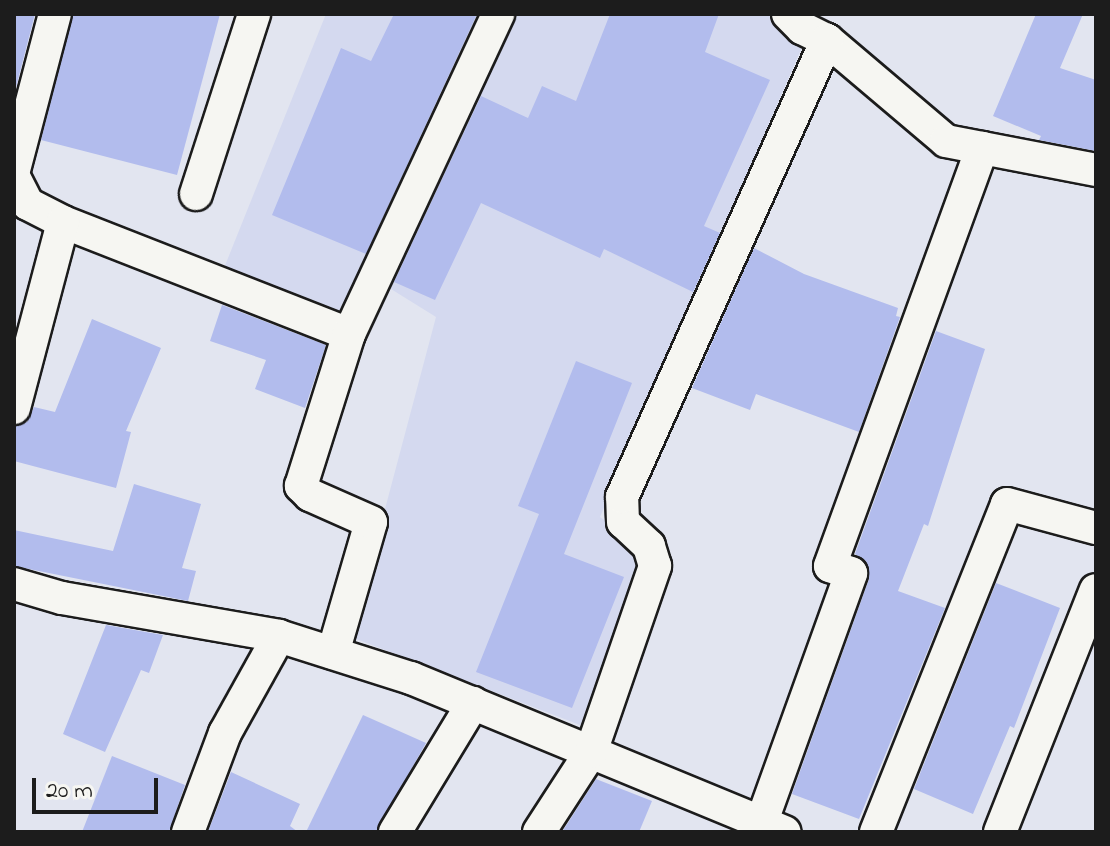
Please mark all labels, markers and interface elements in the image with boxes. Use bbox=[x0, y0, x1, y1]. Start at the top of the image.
scale bar bbox=[36, 762, 162, 812]
text: 20 m bbox=[46, 774, 93, 809]

